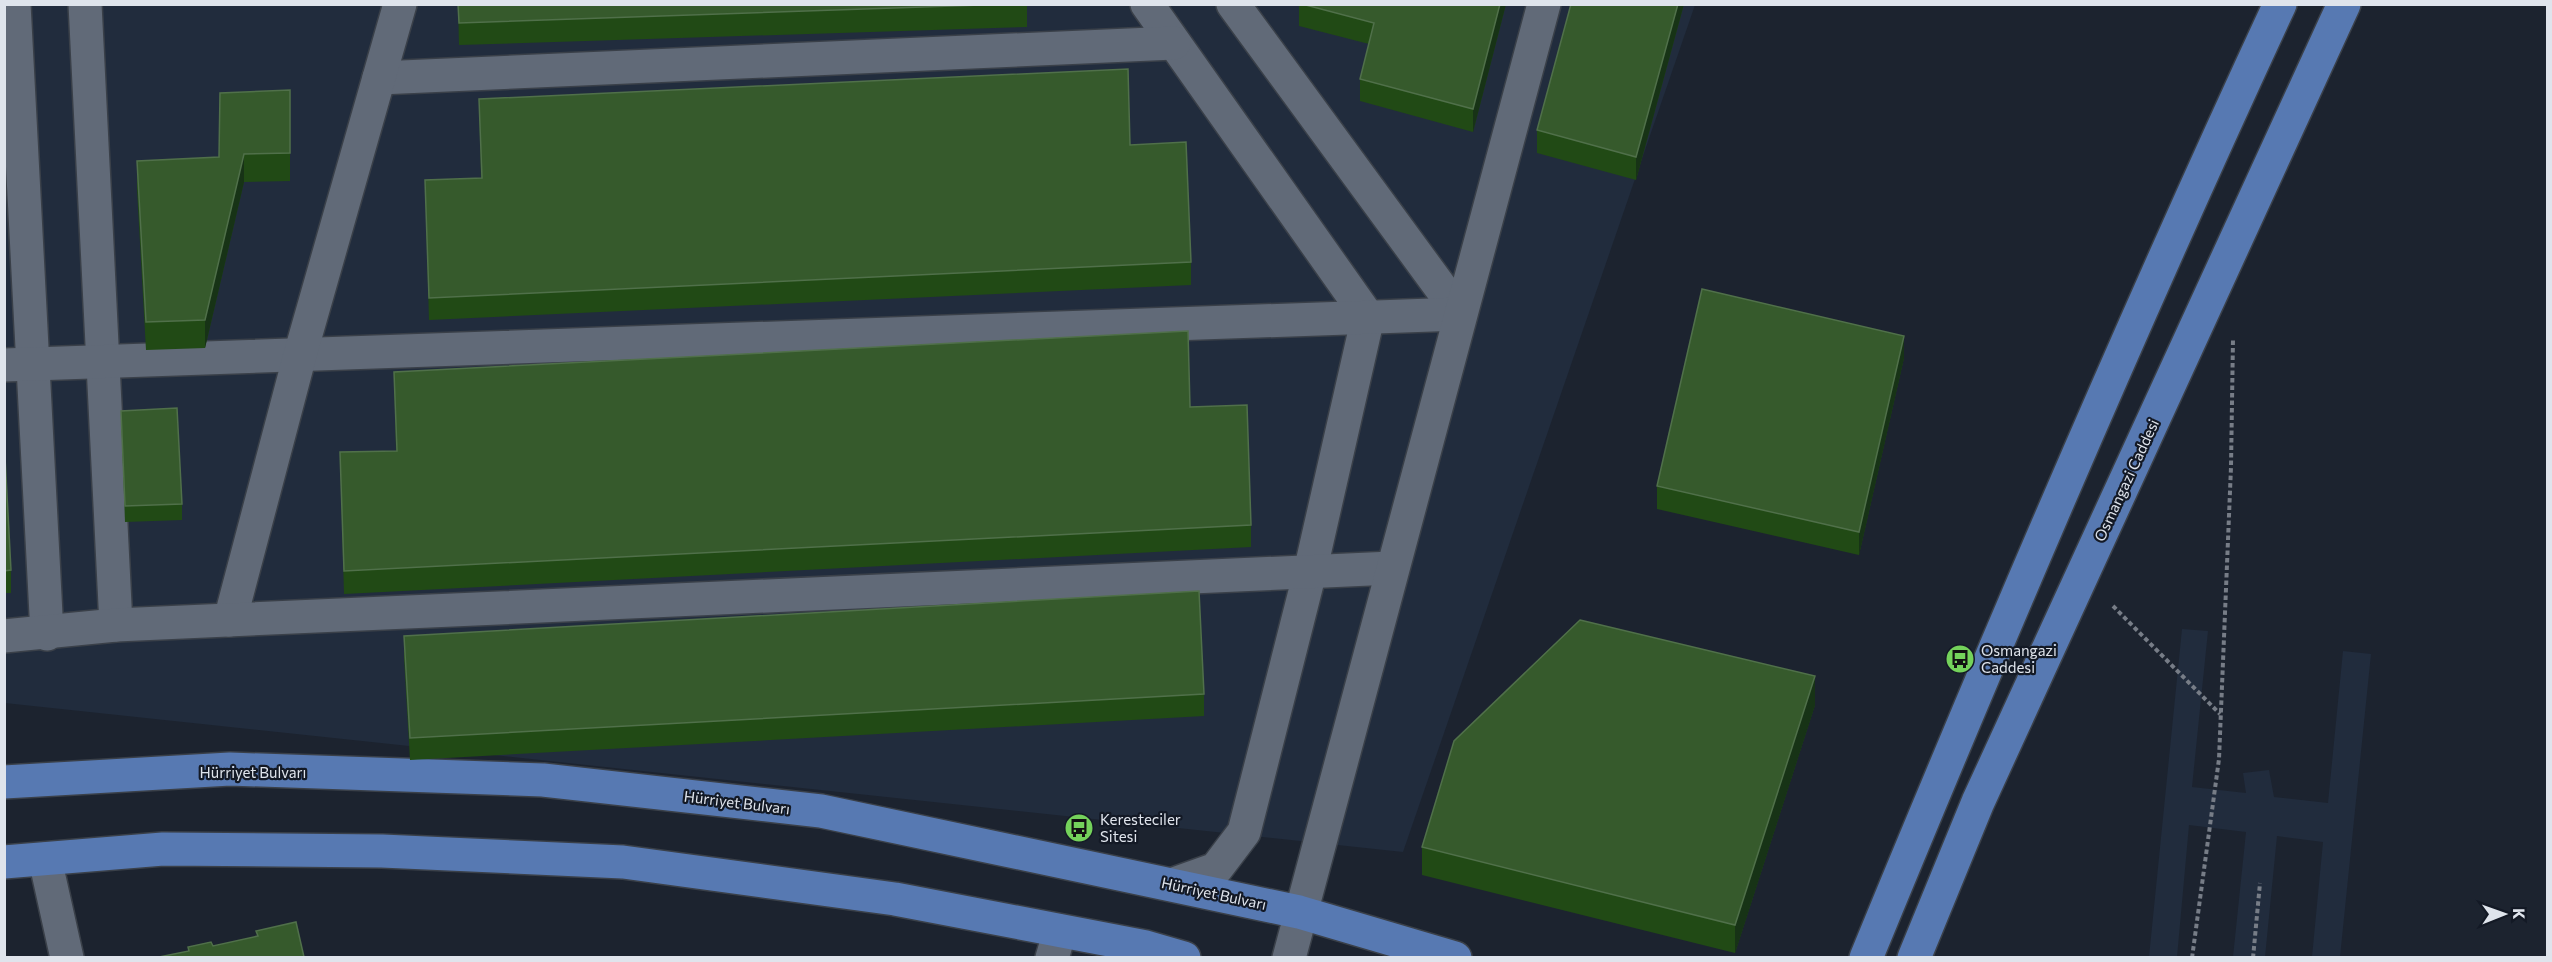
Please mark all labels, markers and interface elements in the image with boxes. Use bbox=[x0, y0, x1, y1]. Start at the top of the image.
street label: Osmangazi Caddesi bbox=[2090, 416, 2162, 544]
place label: Osmangazi̇ Caddesi̇ bbox=[1981, 641, 2057, 676]
bus stop icon: Osmangazi̇ Caddesi̇ bbox=[1944, 643, 1976, 675]
street label: Hürriyet Bulvarı bbox=[200, 763, 306, 781]
street label: Hürriyet Bulvarı bbox=[683, 787, 791, 817]
place label: Keresteciler Sitesi bbox=[1100, 810, 1181, 845]
bus stop icon: Keresteciler Sitesi bbox=[1063, 812, 1095, 844]
street label: Hürriyet Bulvarı bbox=[1160, 873, 1268, 913]
north arrow bbox=[2474, 884, 2534, 944]
text: K bbox=[2510, 908, 2529, 919]

